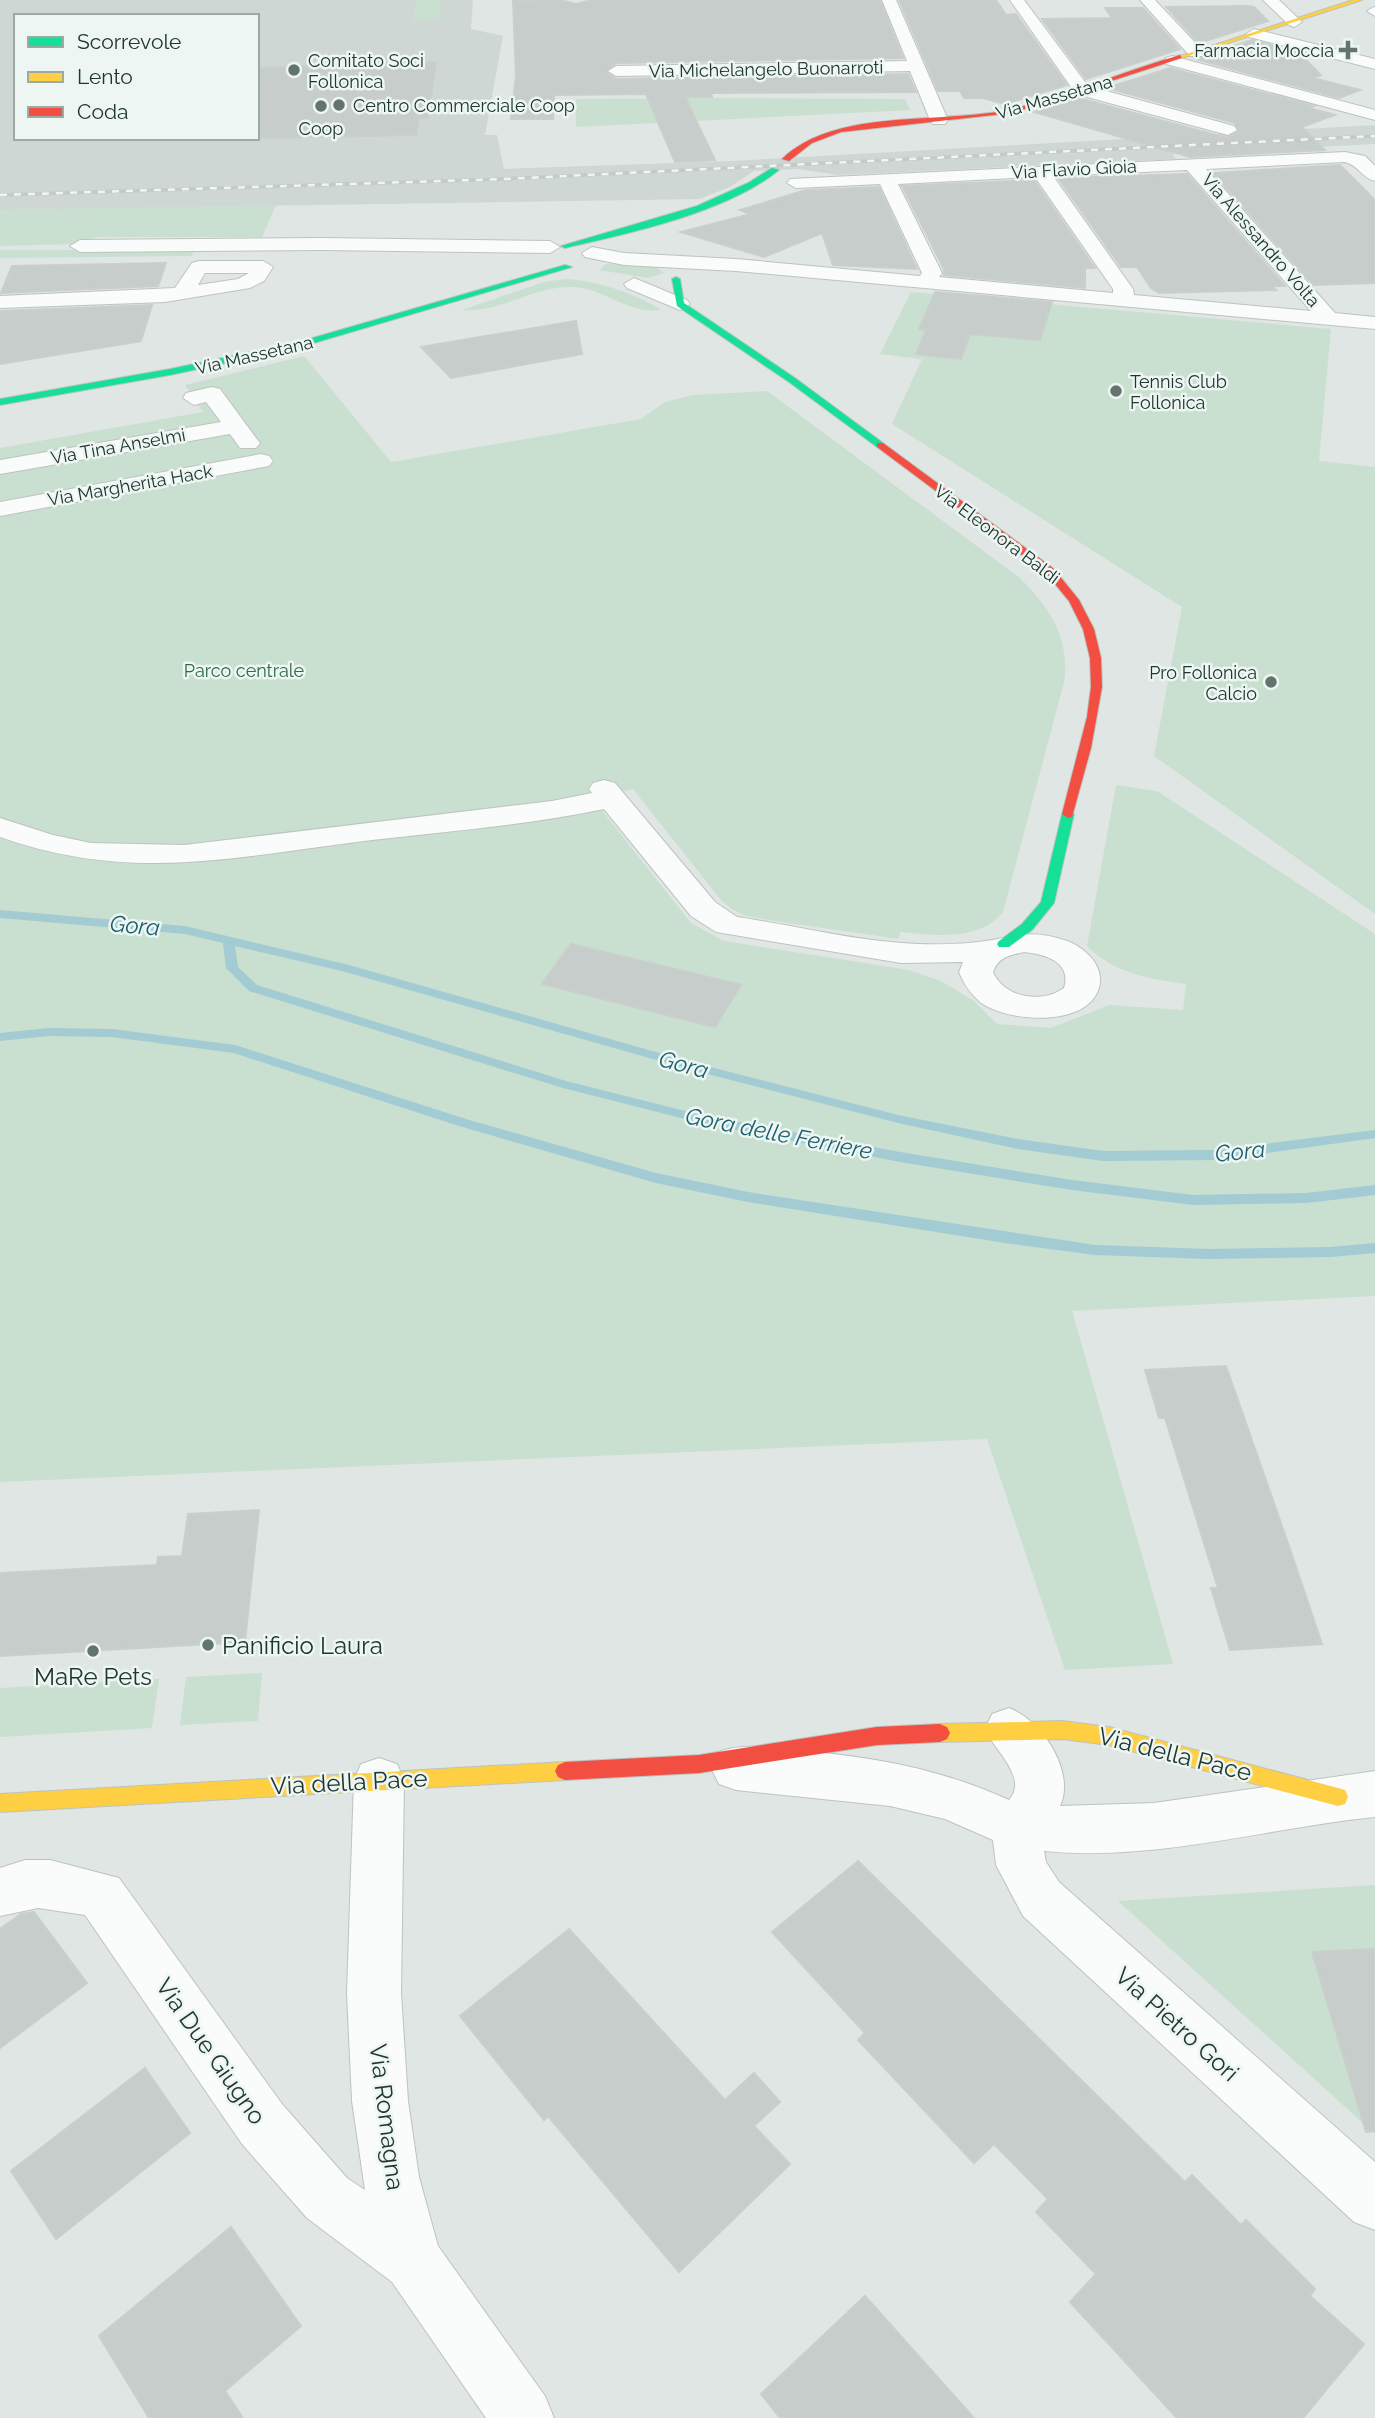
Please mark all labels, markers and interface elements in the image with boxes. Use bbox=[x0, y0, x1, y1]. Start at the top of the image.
legend bbox=[14, 14, 259, 140]
text: Scorrevole bbox=[77, 29, 181, 54]
place label: Farmacia Moccia bbox=[1194, 40, 1334, 61]
marker: Farmacia Moccia bbox=[1340, 42, 1356, 58]
place label: Comitato Soci Follonica bbox=[308, 50, 424, 92]
street label: Via Michelangelo Buonarroti bbox=[648, 56, 884, 82]
marker: Comitato Soci Follonica bbox=[286, 62, 302, 78]
text: Lento bbox=[77, 64, 133, 89]
street label: Via Massetana bbox=[993, 70, 1115, 124]
place label: Centro Commerciale Coop bbox=[353, 95, 575, 116]
marker: Centro Commerciale Coop bbox=[331, 97, 347, 113]
marker: Coop bbox=[313, 98, 329, 114]
text: Coda bbox=[77, 99, 128, 124]
place label: Coop bbox=[299, 118, 343, 139]
street label: Via Flavio Gioia bbox=[1011, 155, 1137, 183]
street label: Via Alessandro Volta bbox=[1197, 169, 1325, 311]
street label: Via Massetana bbox=[193, 331, 315, 379]
place label: Tennis Club Follonica bbox=[1130, 371, 1227, 413]
marker: Tennis Club Follonica bbox=[1108, 383, 1124, 399]
street label: Via Tina Anselmi bbox=[49, 424, 187, 468]
street label: Via Margherita Hack bbox=[46, 460, 215, 510]
street label: Via Eleonora Baldi bbox=[930, 480, 1064, 588]
park label: Parco centrale bbox=[184, 660, 305, 681]
place label: Pro Follonica Calcio bbox=[1149, 662, 1257, 704]
marker: Pro Follonica Calcio bbox=[1263, 674, 1279, 690]
water label: Gora bbox=[109, 909, 161, 941]
water label: Gora bbox=[656, 1044, 712, 1084]
water label: Gora delle Ferriere bbox=[683, 1102, 875, 1164]
water label: Gora bbox=[1214, 1135, 1267, 1167]
place label: Panificio Laura bbox=[222, 1631, 383, 1660]
marker: Panificio Laura bbox=[200, 1637, 216, 1653]
marker: MaRe Pets bbox=[85, 1643, 101, 1659]
place label: MaRe Pets bbox=[34, 1662, 152, 1691]
street label: Via della Pace bbox=[1095, 1721, 1255, 1787]
street label: Via della Pace bbox=[270, 1763, 428, 1801]
street label: Via Pietro Gori bbox=[1109, 1961, 1245, 2087]
street label: Via Due Giugno bbox=[150, 1972, 272, 2130]
street label: Via Romagna bbox=[364, 2042, 410, 2192]

